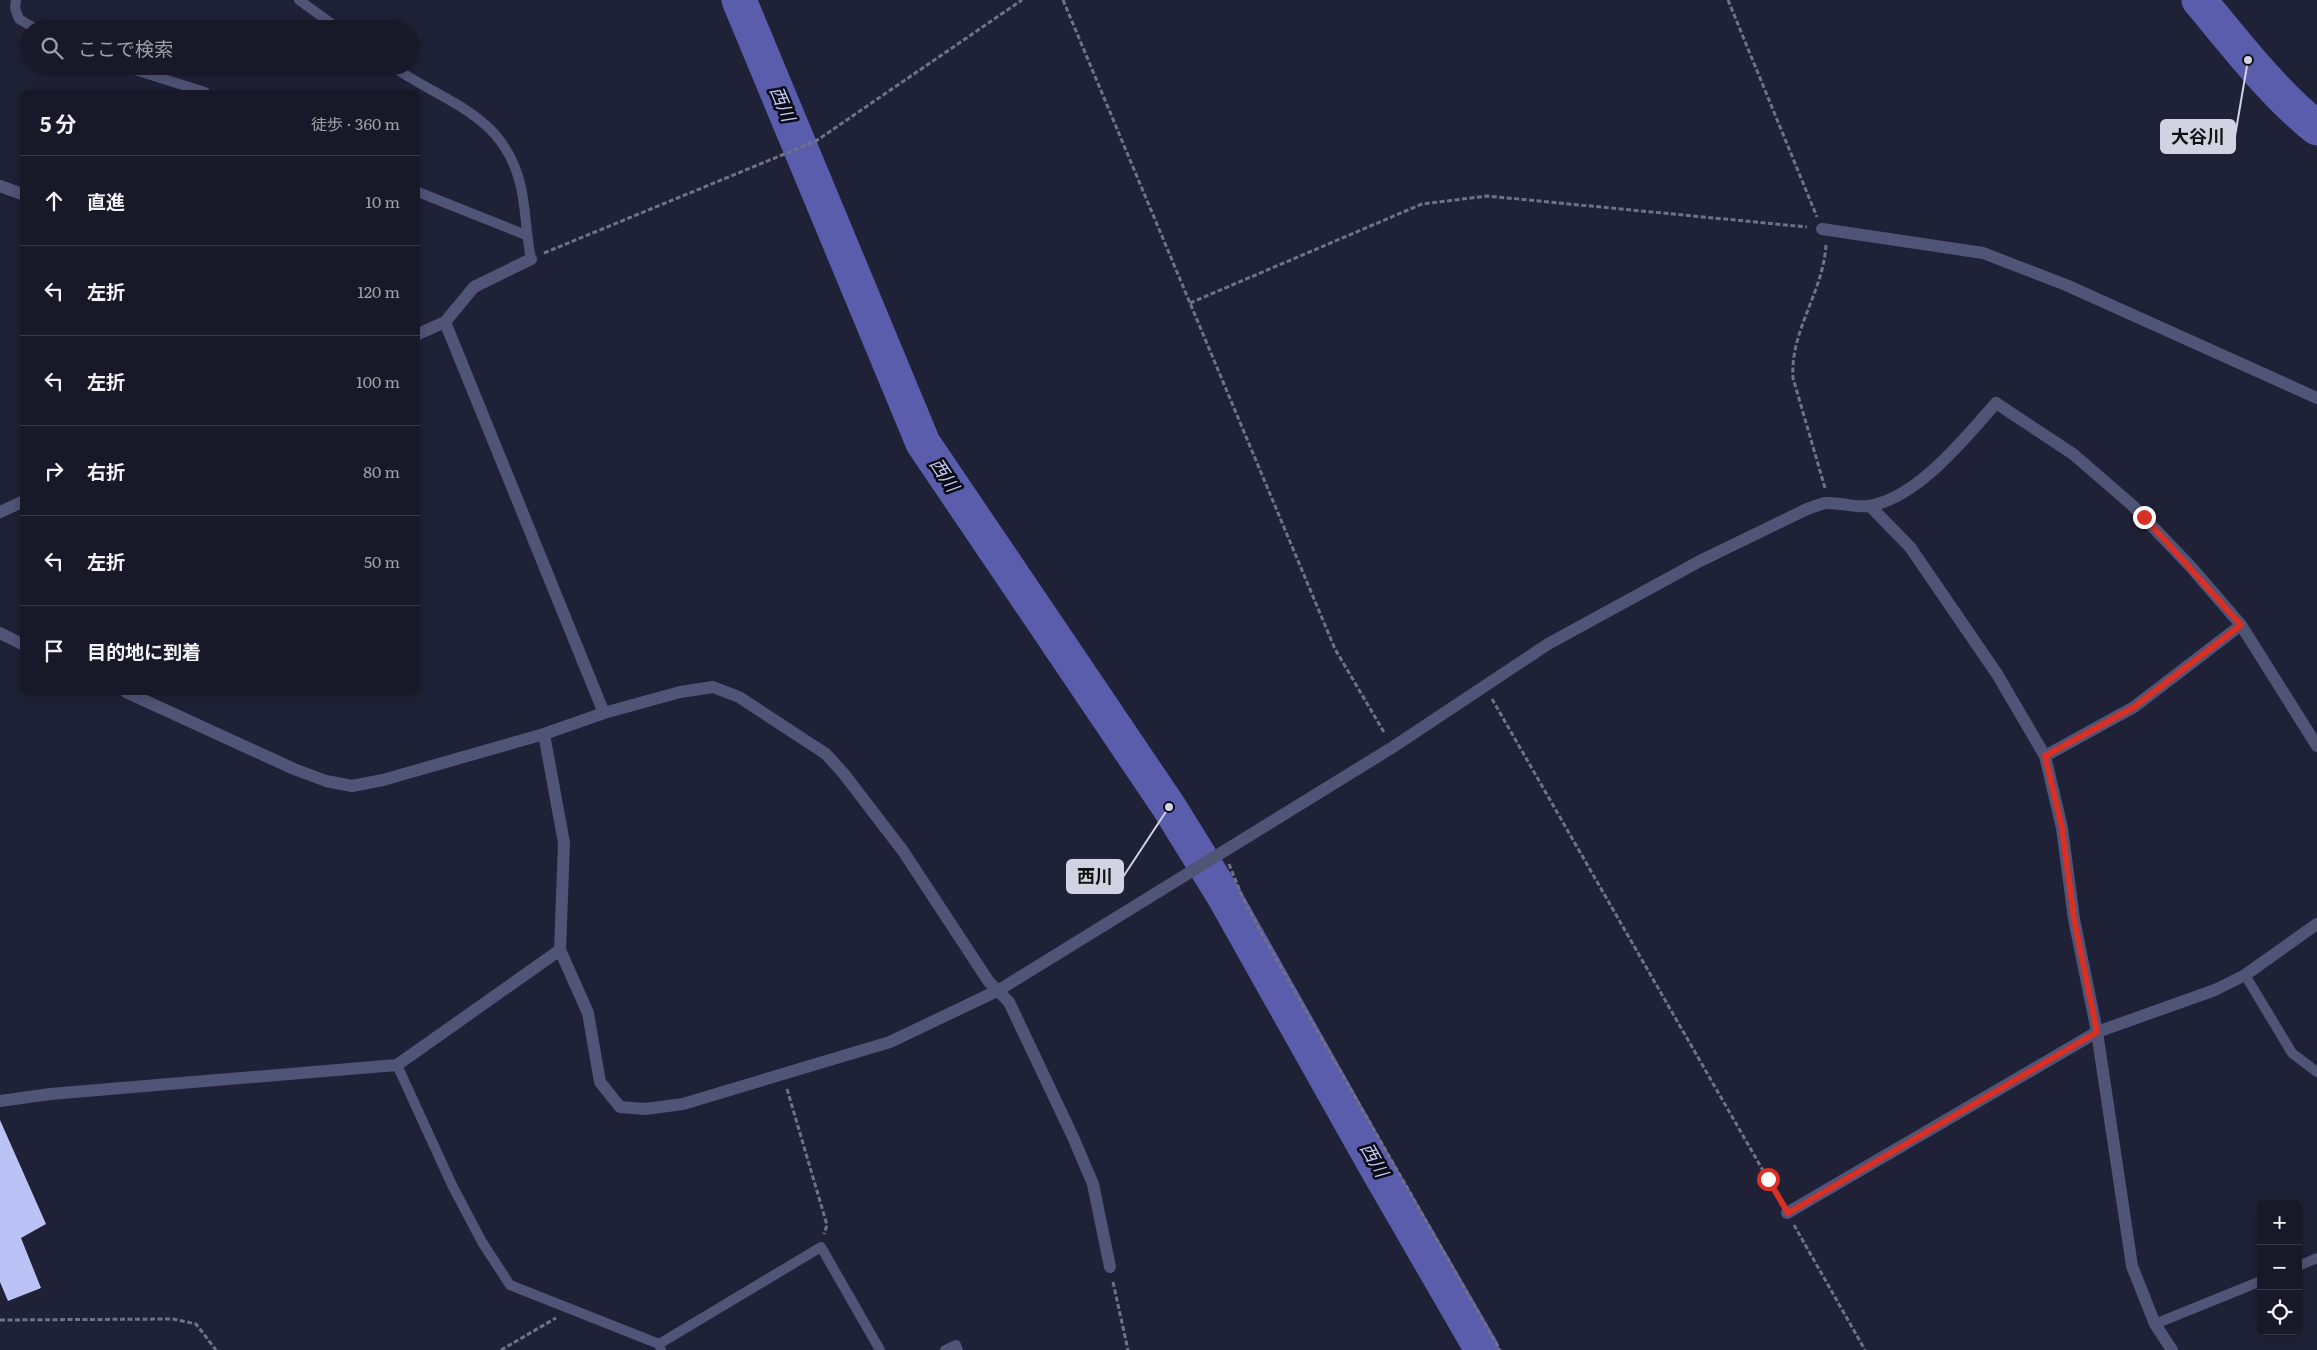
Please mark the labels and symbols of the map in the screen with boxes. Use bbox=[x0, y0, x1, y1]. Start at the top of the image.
water label: 西川 bbox=[764, 82, 804, 127]
callout: 大谷川 bbox=[2161, 120, 2235, 153]
text: 大谷川 bbox=[2171, 122, 2225, 149]
water label: 西川 bbox=[924, 452, 968, 498]
route end bbox=[2133, 506, 2156, 529]
callout: 西川 bbox=[1067, 860, 1123, 893]
text: 西川 bbox=[1077, 862, 1113, 889]
water label: 西川 bbox=[1355, 1137, 1397, 1183]
route start bbox=[1757, 1168, 1780, 1191]

